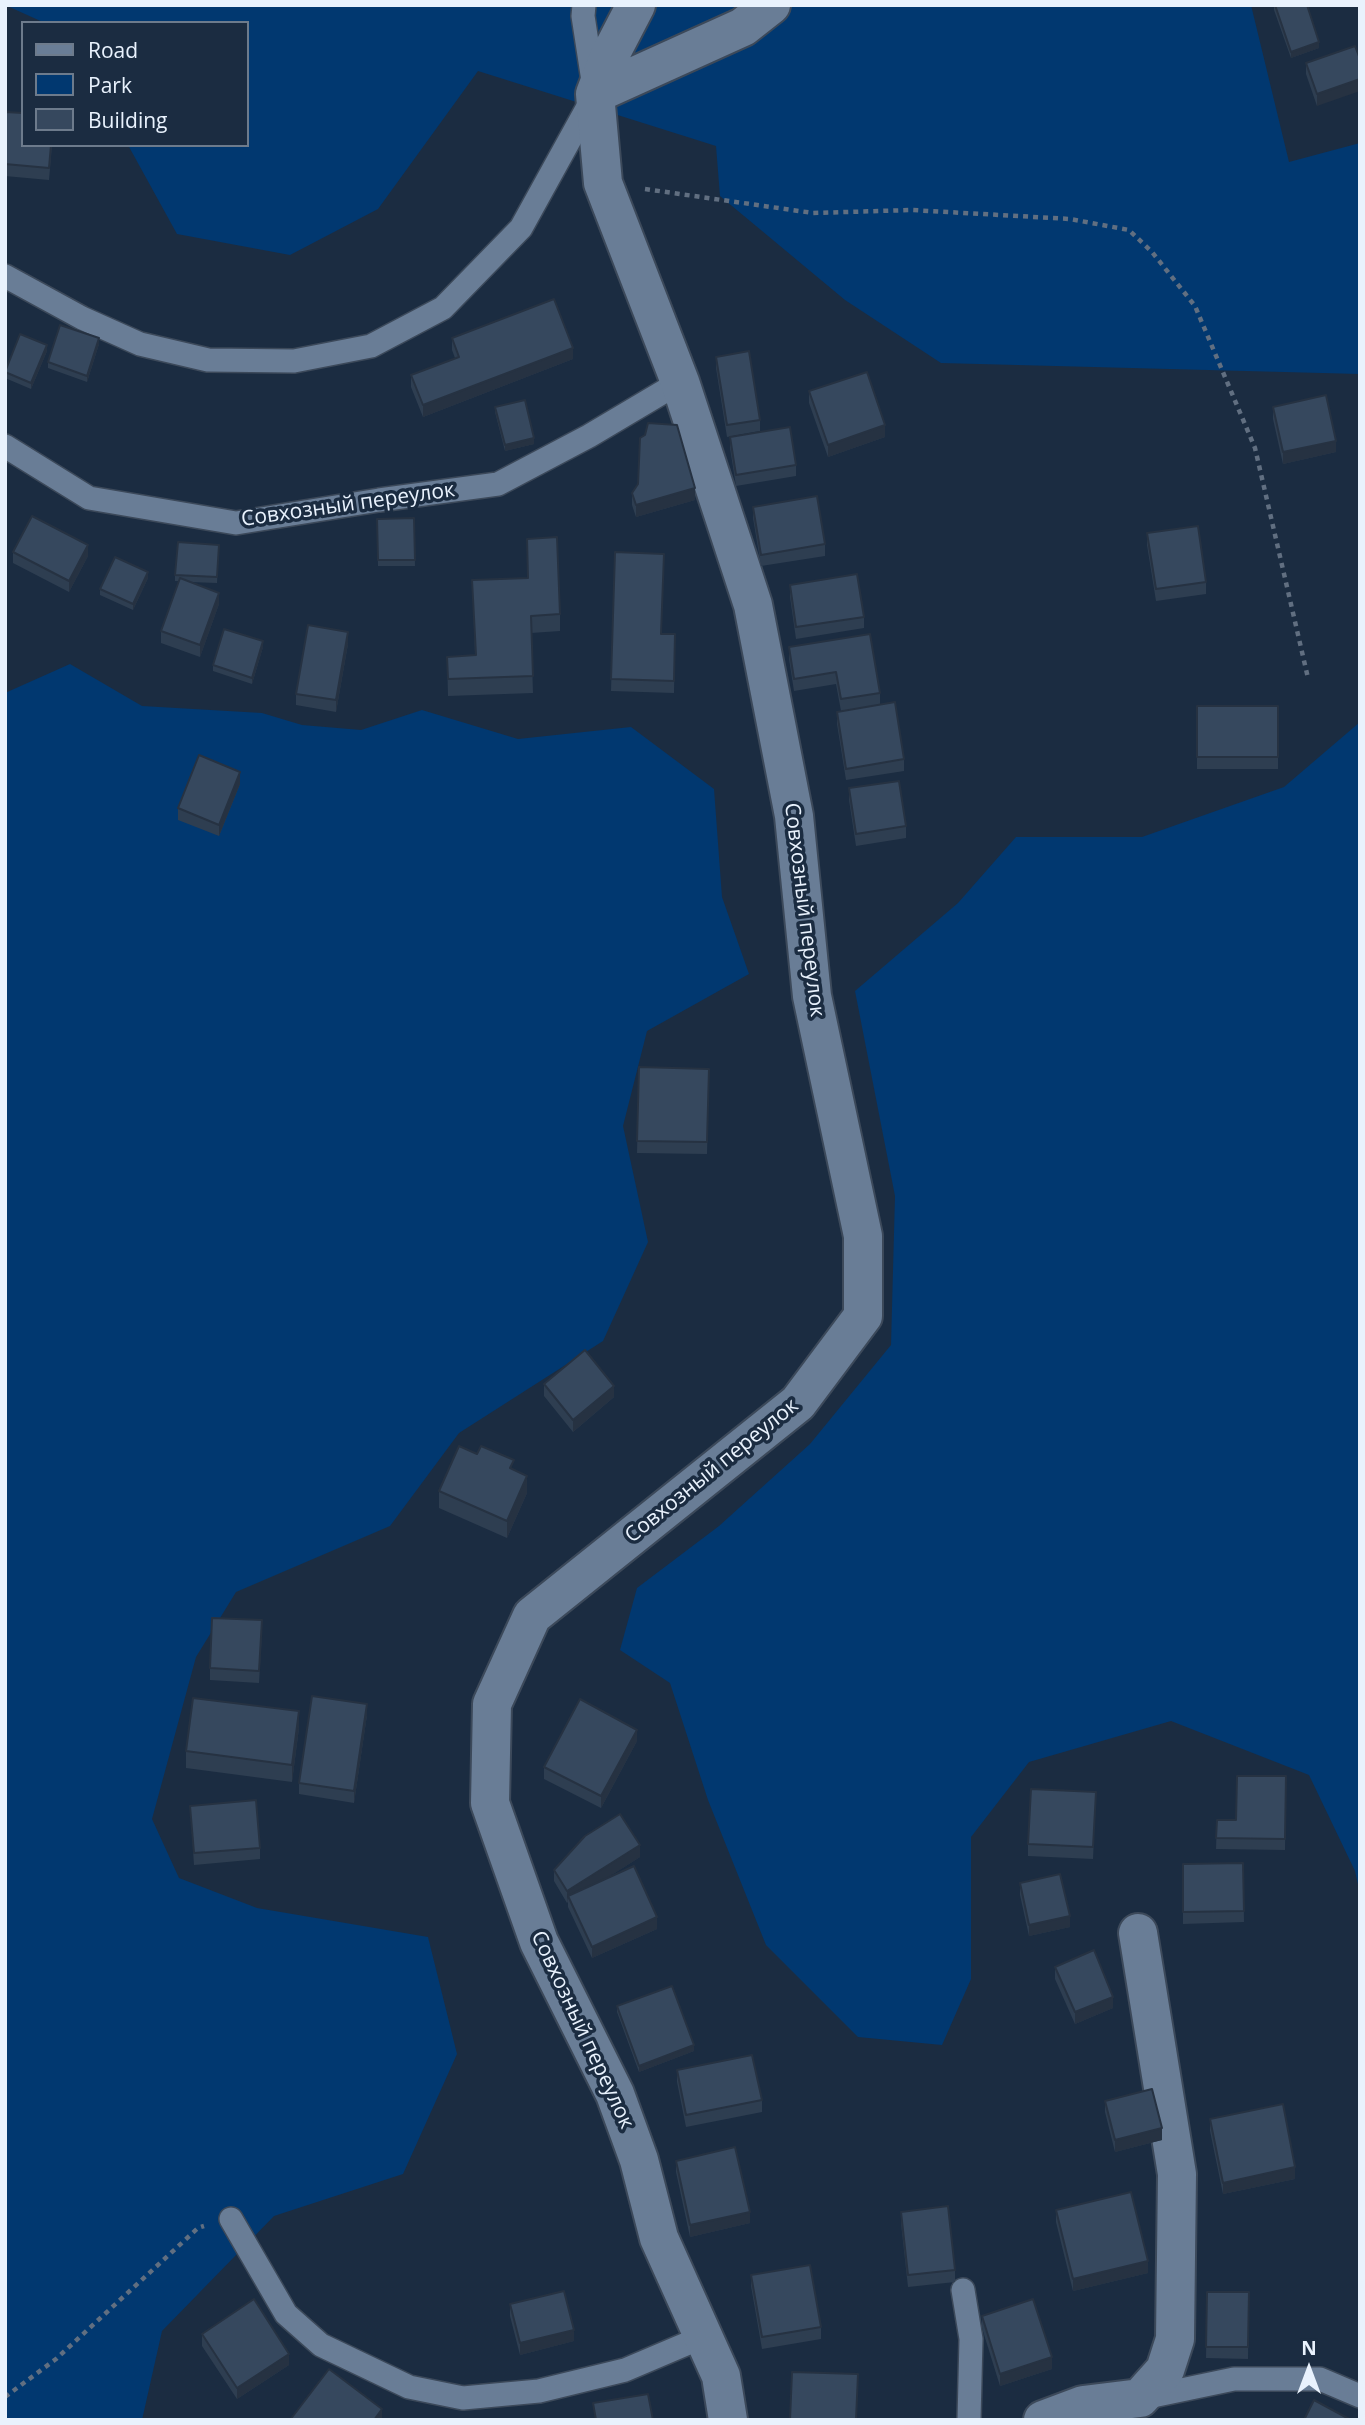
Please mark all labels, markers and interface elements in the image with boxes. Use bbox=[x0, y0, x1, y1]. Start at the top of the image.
legend bbox=[21, 21, 248, 147]
text: Road bbox=[88, 36, 138, 64]
text: Park bbox=[88, 71, 132, 99]
text: Building bbox=[88, 106, 167, 134]
street label: Совхозный переулок bbox=[240, 478, 456, 532]
street label: Совхозный переулок bbox=[778, 802, 830, 1018]
street label: Совхозный переулок bbox=[620, 1393, 804, 1549]
street label: Совхозный переулок bbox=[525, 1927, 639, 2133]
north arrow bbox=[1274, 2334, 1344, 2404]
text: N bbox=[1301, 2335, 1317, 2361]

